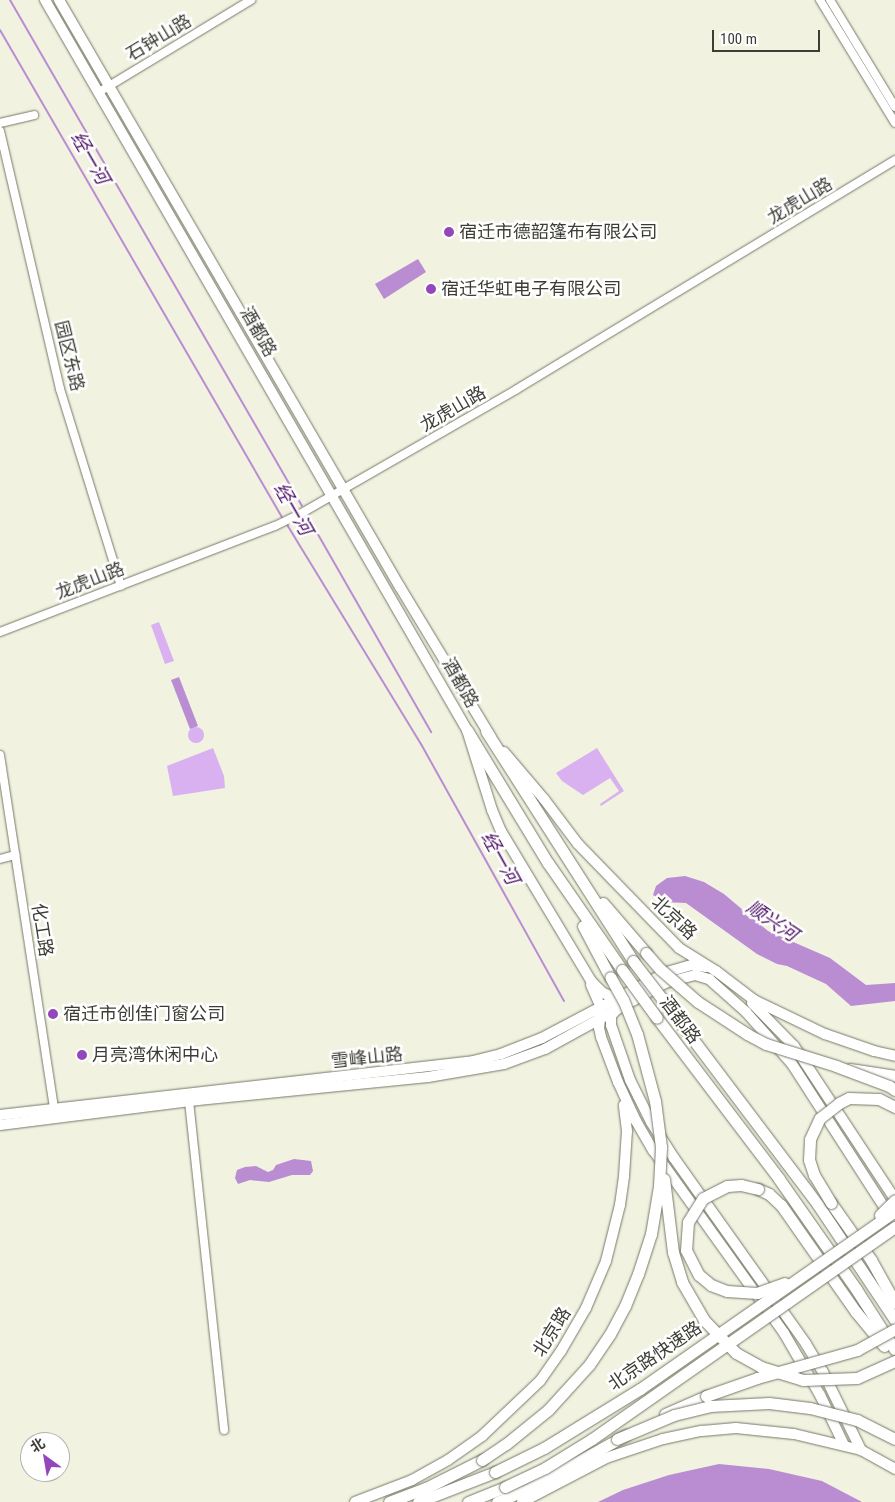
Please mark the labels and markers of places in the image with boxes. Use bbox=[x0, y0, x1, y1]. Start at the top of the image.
place label: 宿迁市德韶篷布有限公司 bbox=[459, 221, 657, 243]
marker: 宿迁市德韶篷布有限公司 bbox=[443, 226, 455, 238]
place label: 宿迁华虹电子有限公司 bbox=[441, 278, 621, 300]
marker: 宿迁华虹电子有限公司 bbox=[425, 283, 437, 295]
place label: 宿迁市创佳门窗公司 bbox=[63, 1003, 225, 1025]
marker: 宿迁市创佳门窗公司 bbox=[47, 1008, 59, 1020]
place label: 月亮湾休闲中心 bbox=[92, 1044, 218, 1066]
marker: 月亮湾休闲中心 bbox=[76, 1049, 88, 1061]

